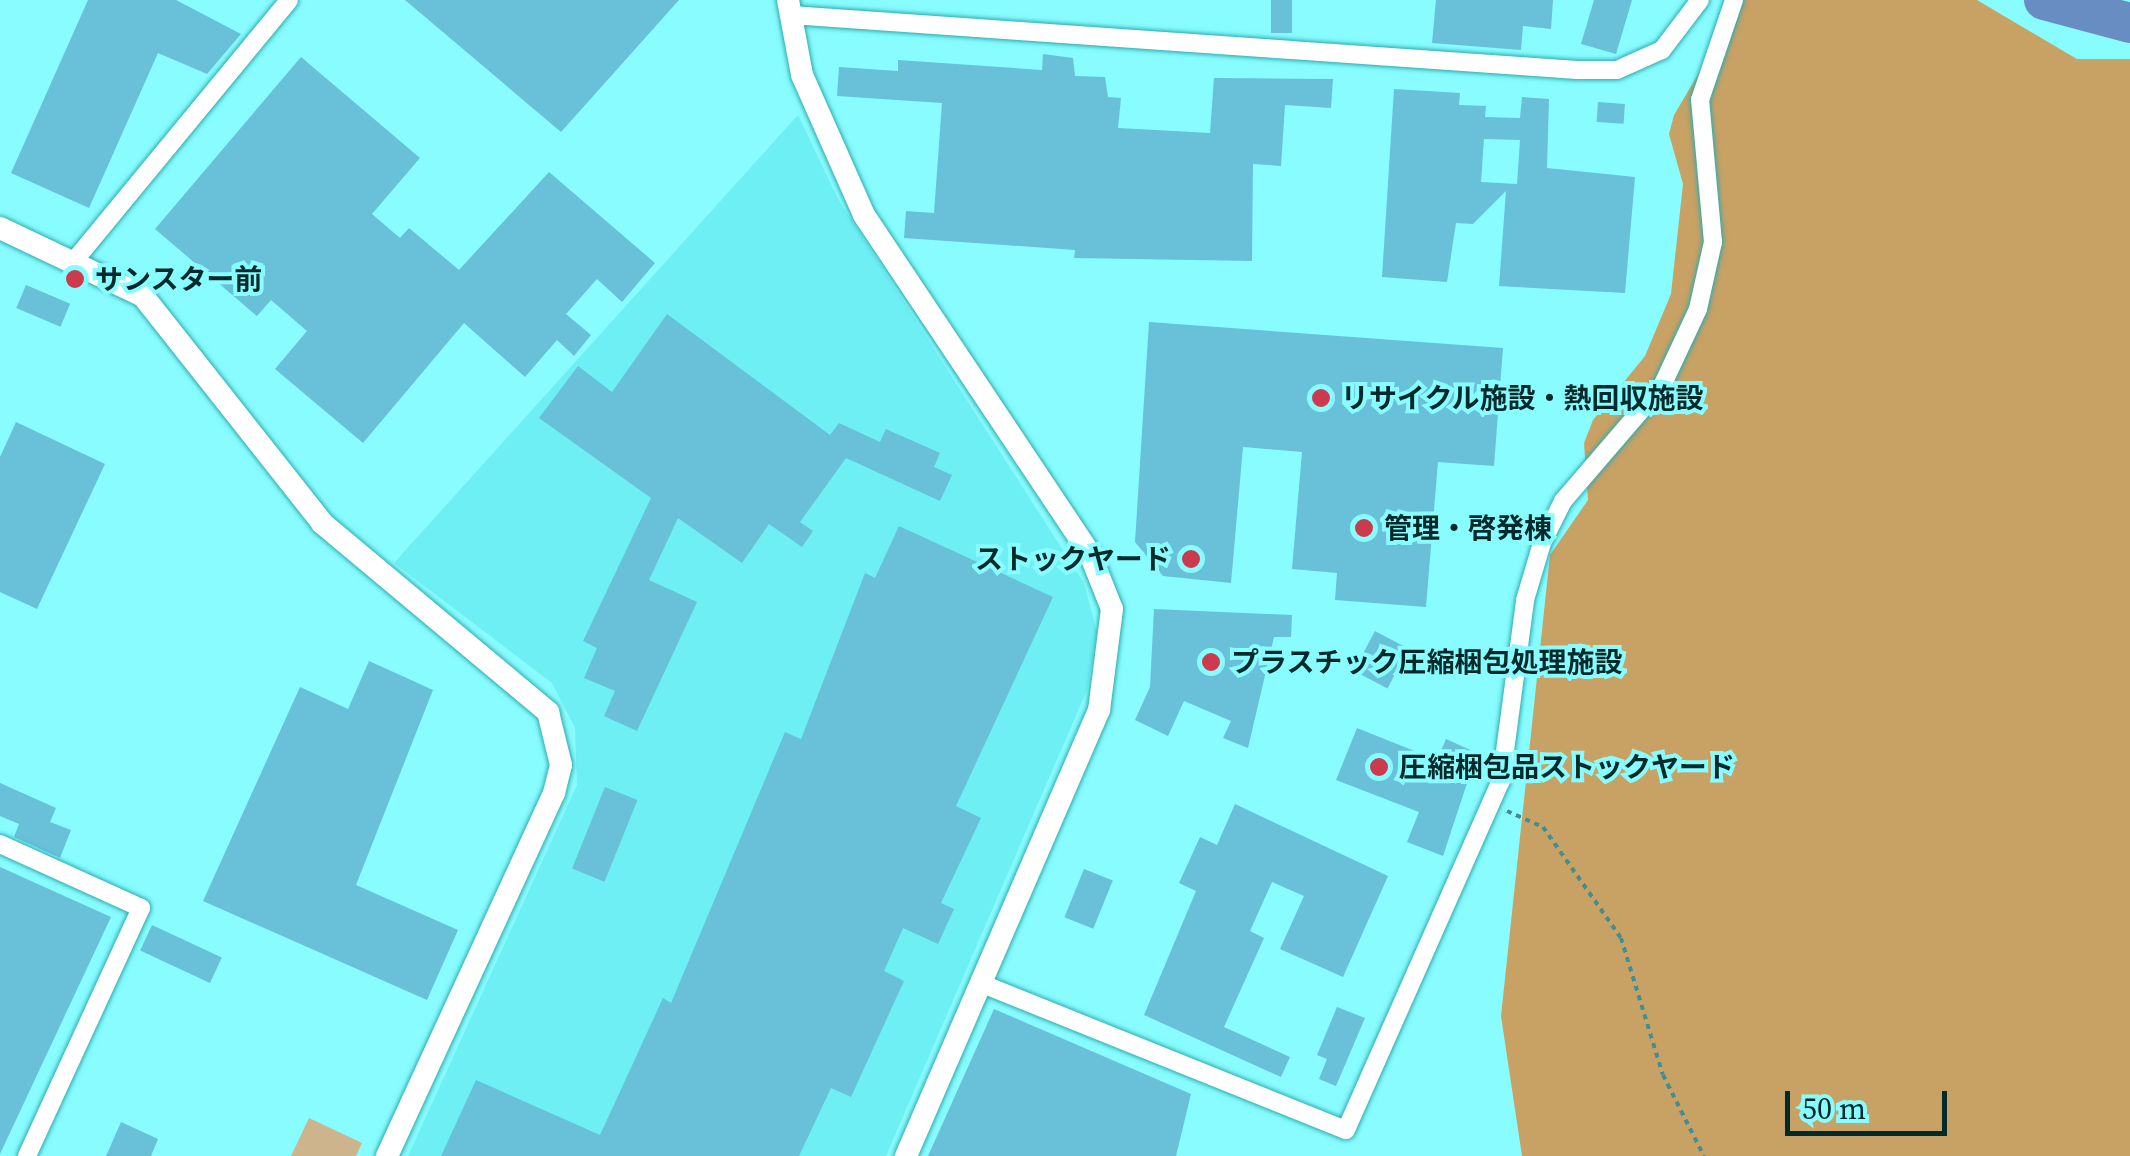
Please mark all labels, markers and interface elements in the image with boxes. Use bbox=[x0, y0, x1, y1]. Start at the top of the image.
place label: サンスター前 bbox=[95, 262, 263, 296]
marker: サンスター前 bbox=[64, 268, 86, 290]
place label: リサイクル施設・熱回収施設 bbox=[1341, 381, 1705, 415]
marker: リサイクル施設・熱回収施設 bbox=[1310, 387, 1332, 409]
place label: 管理・啓発棟 bbox=[1384, 511, 1552, 545]
marker: 管理・啓発棟 bbox=[1353, 517, 1375, 539]
place label: ストックヤード bbox=[975, 542, 1171, 576]
marker: ストックヤード bbox=[1180, 548, 1202, 570]
place label: プラスチック圧縮梱包処理施設 bbox=[1231, 645, 1623, 679]
marker: プラスチック圧縮梱包処理施設 bbox=[1200, 651, 1222, 673]
place label: 圧縮梱包品ストックヤード bbox=[1399, 750, 1735, 784]
marker: 圧縮梱包品ストックヤード bbox=[1368, 756, 1390, 778]
scale bar bbox=[1790, 1071, 1952, 1133]
text: 50 m bbox=[1802, 1088, 1866, 1129]

